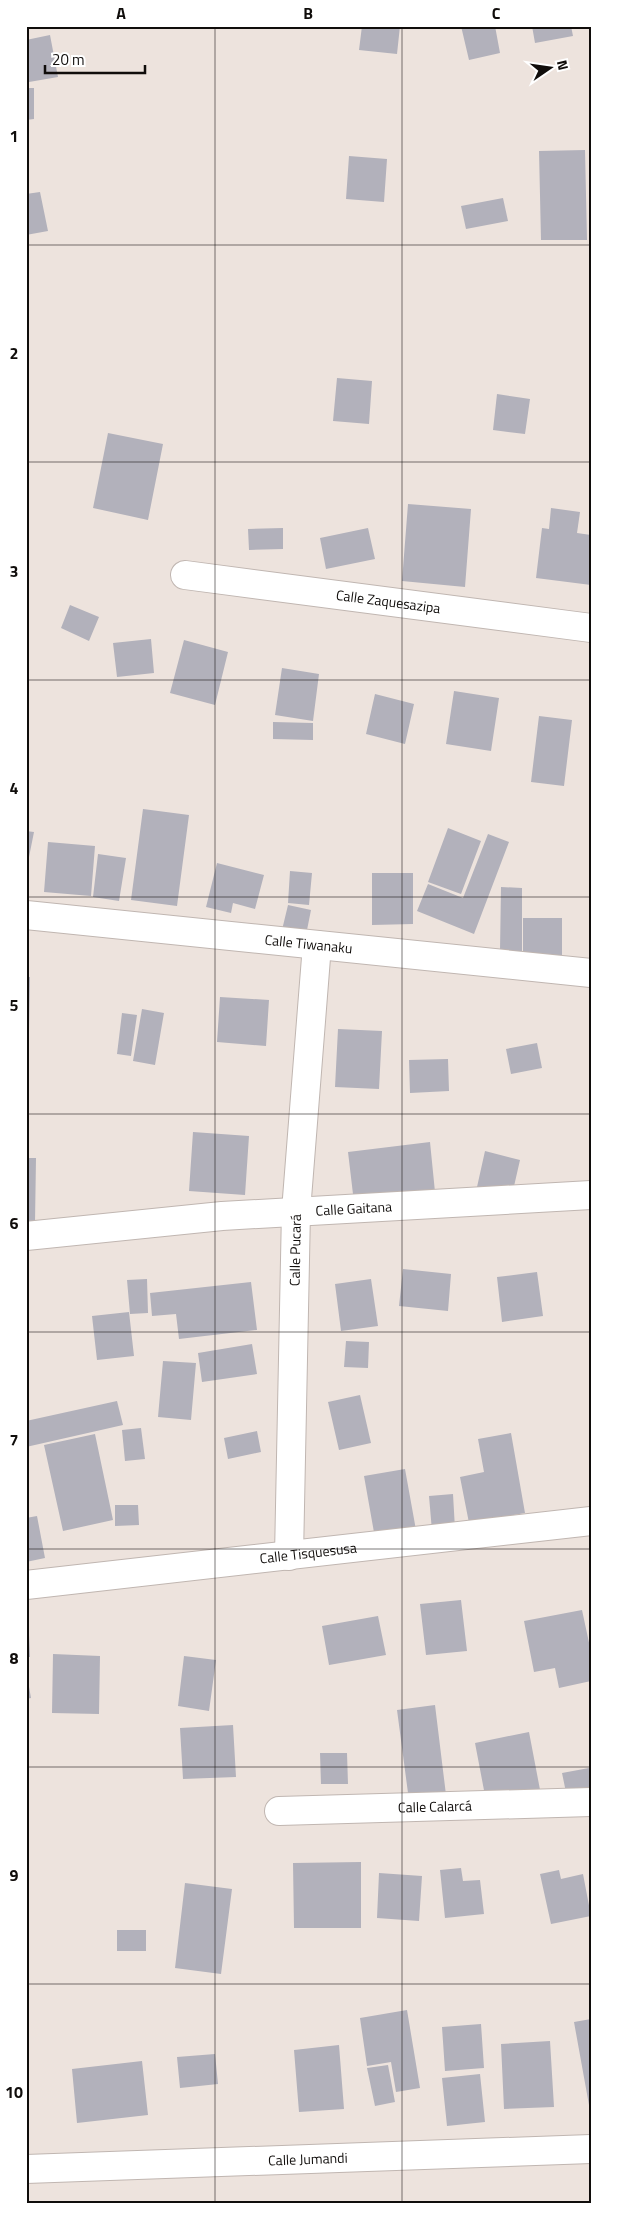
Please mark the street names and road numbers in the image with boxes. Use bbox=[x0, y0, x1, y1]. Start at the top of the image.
street label: Calle Zaquesazipa bbox=[335, 584, 442, 618]
street label: Calle Tiwanaku bbox=[264, 929, 353, 958]
street label: Calle Gaitana bbox=[315, 1195, 393, 1221]
street label: Calle Pucará bbox=[283, 1214, 306, 1286]
street label: Calle Tisquesusa bbox=[258, 1537, 358, 1568]
street label: Calle Calarcá bbox=[398, 1794, 472, 1818]
street label: Calle Jumandi bbox=[268, 2147, 348, 2170]

